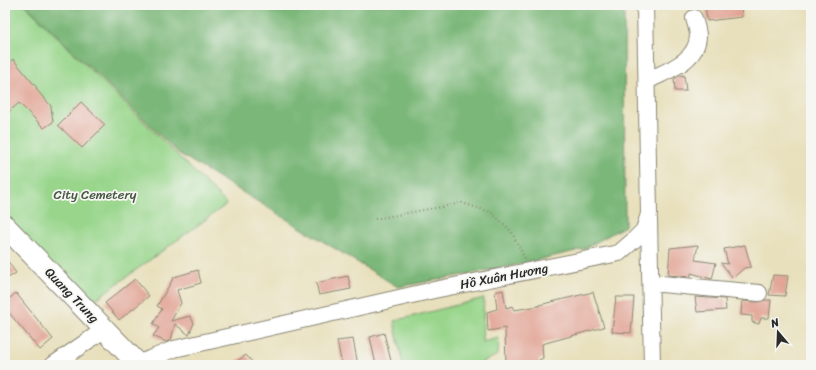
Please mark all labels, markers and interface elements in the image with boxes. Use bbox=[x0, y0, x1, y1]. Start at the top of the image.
park label: City Cemetery bbox=[54, 183, 137, 206]
street label: Hồ Xuân Hương bbox=[458, 256, 550, 296]
street label: Quang Trung bbox=[39, 262, 105, 329]
north arrow bbox=[758, 312, 798, 352]
text: N bbox=[767, 313, 782, 334]

